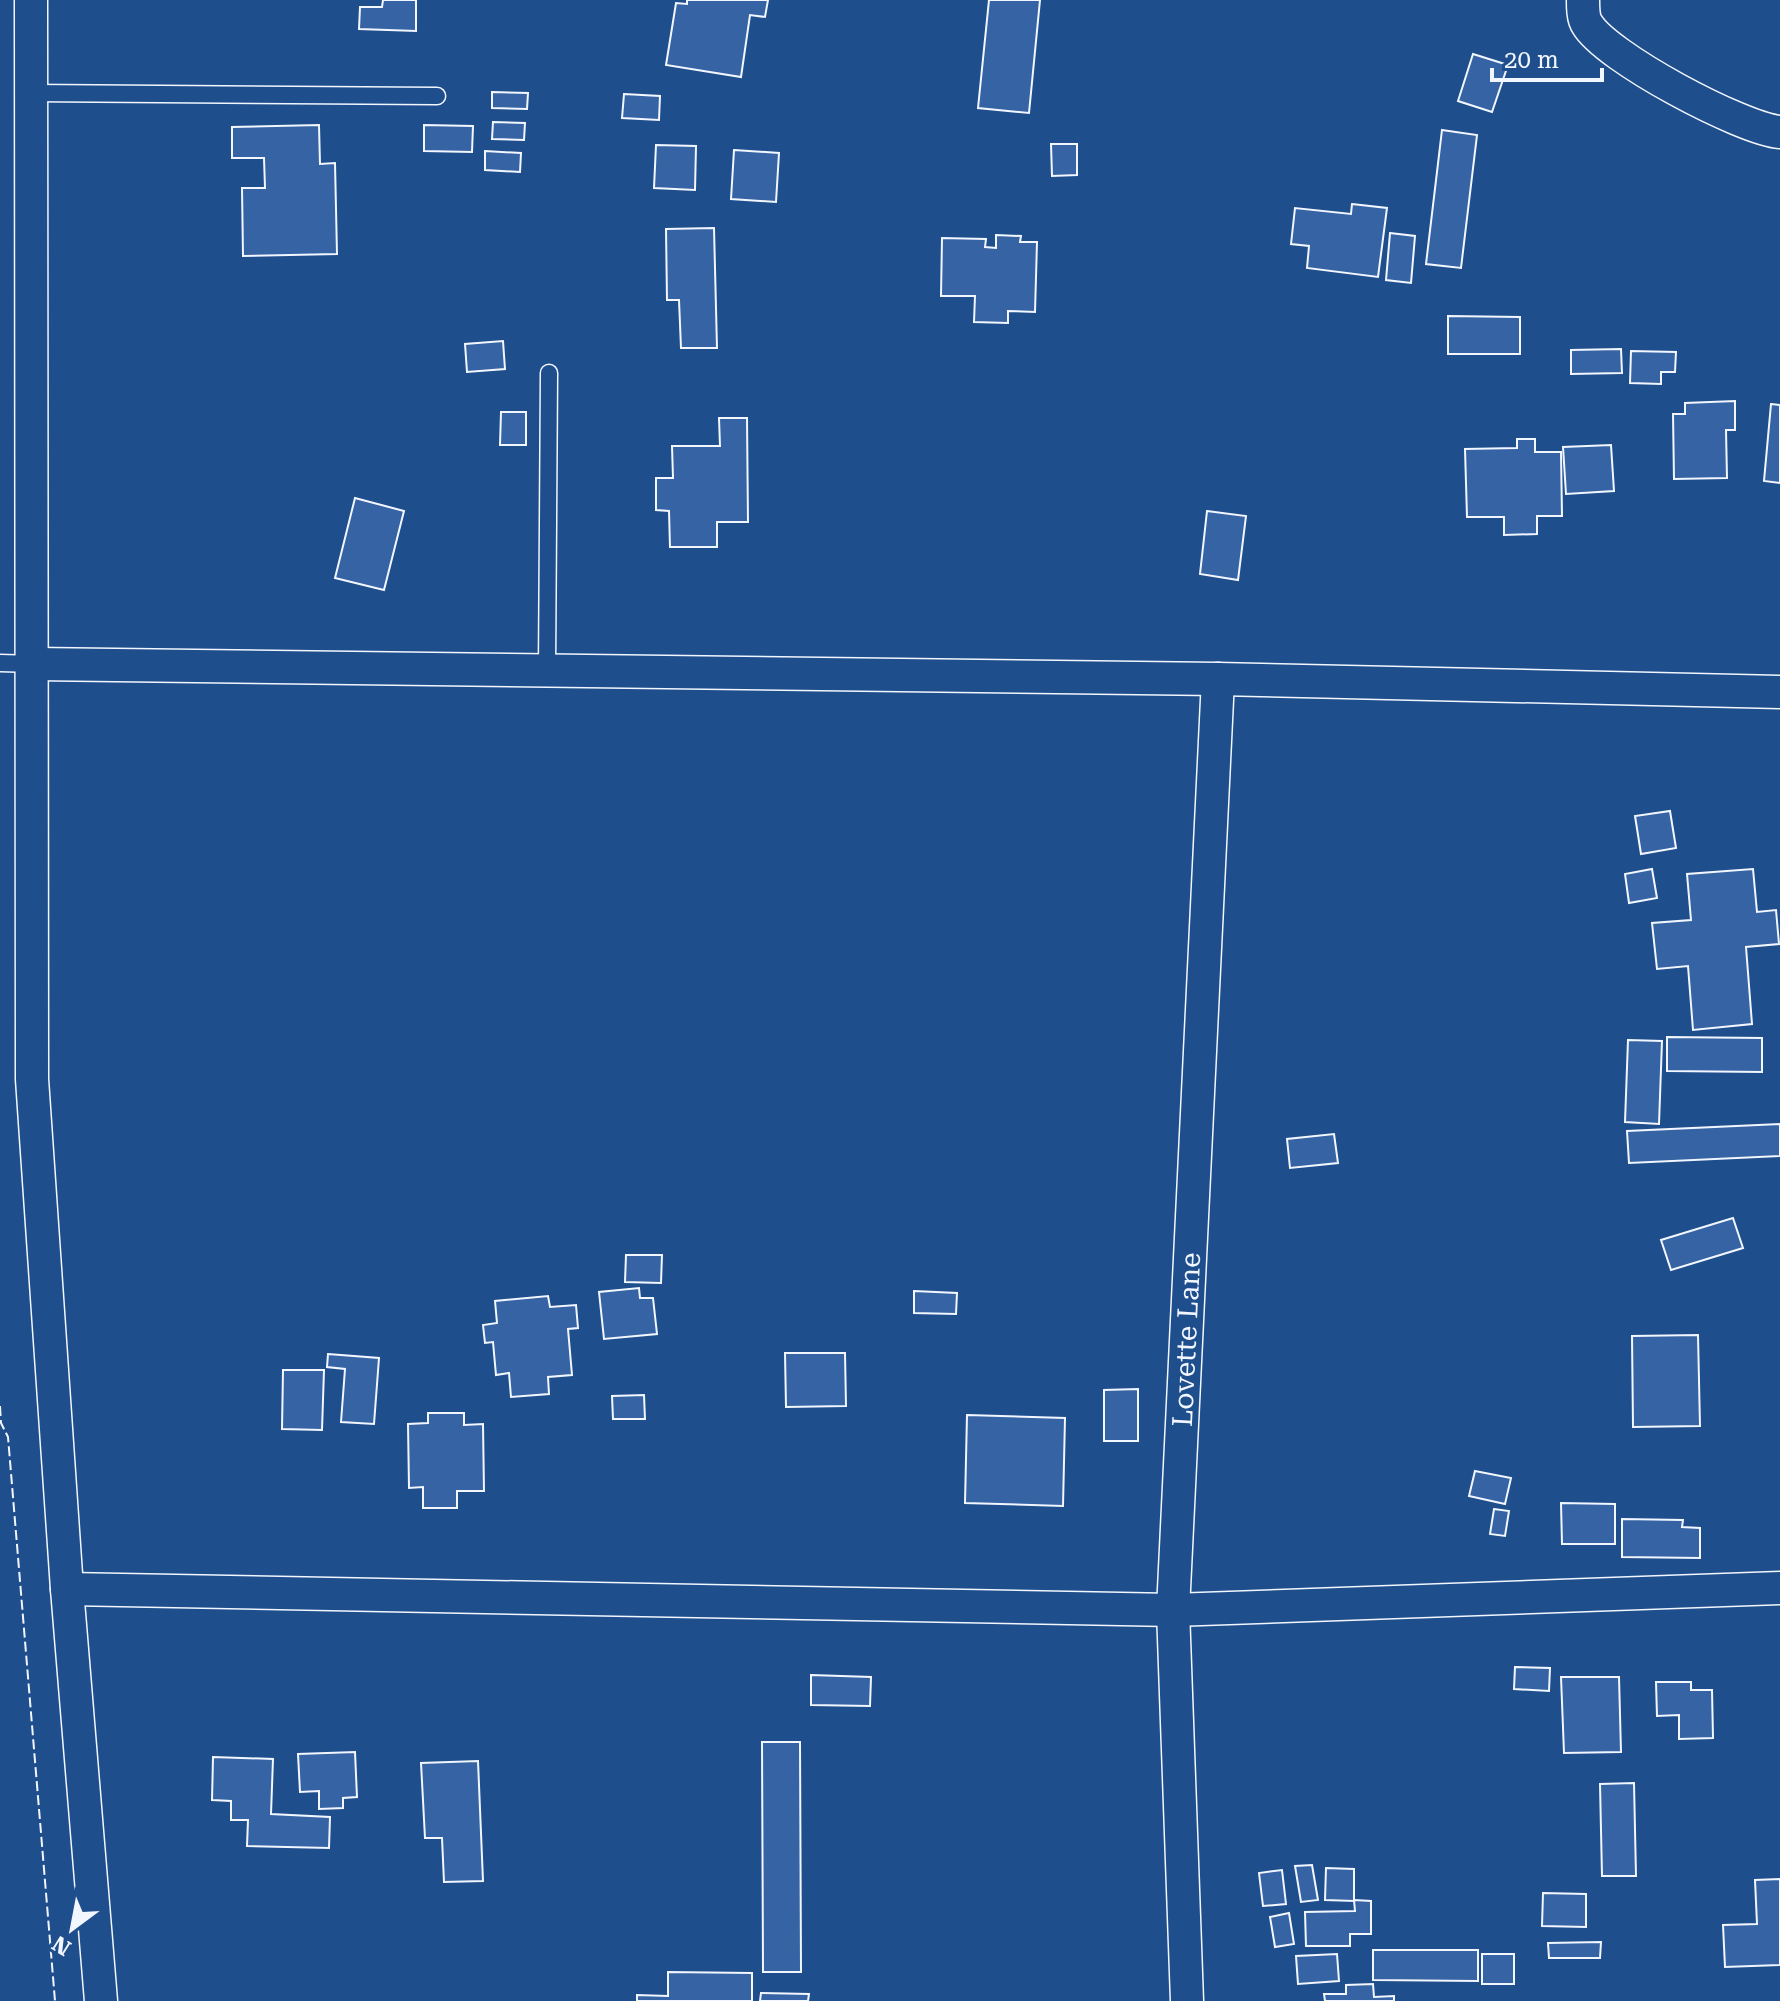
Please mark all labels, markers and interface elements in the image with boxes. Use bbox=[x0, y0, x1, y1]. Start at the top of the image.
scale bar bbox=[1492, 32, 1602, 82]
text: 20 m bbox=[1504, 46, 1559, 74]
street label: Lovette Lane bbox=[1166, 1252, 1207, 1428]
north arrow bbox=[32, 1889, 112, 1969]
text: N bbox=[48, 1930, 75, 1961]

